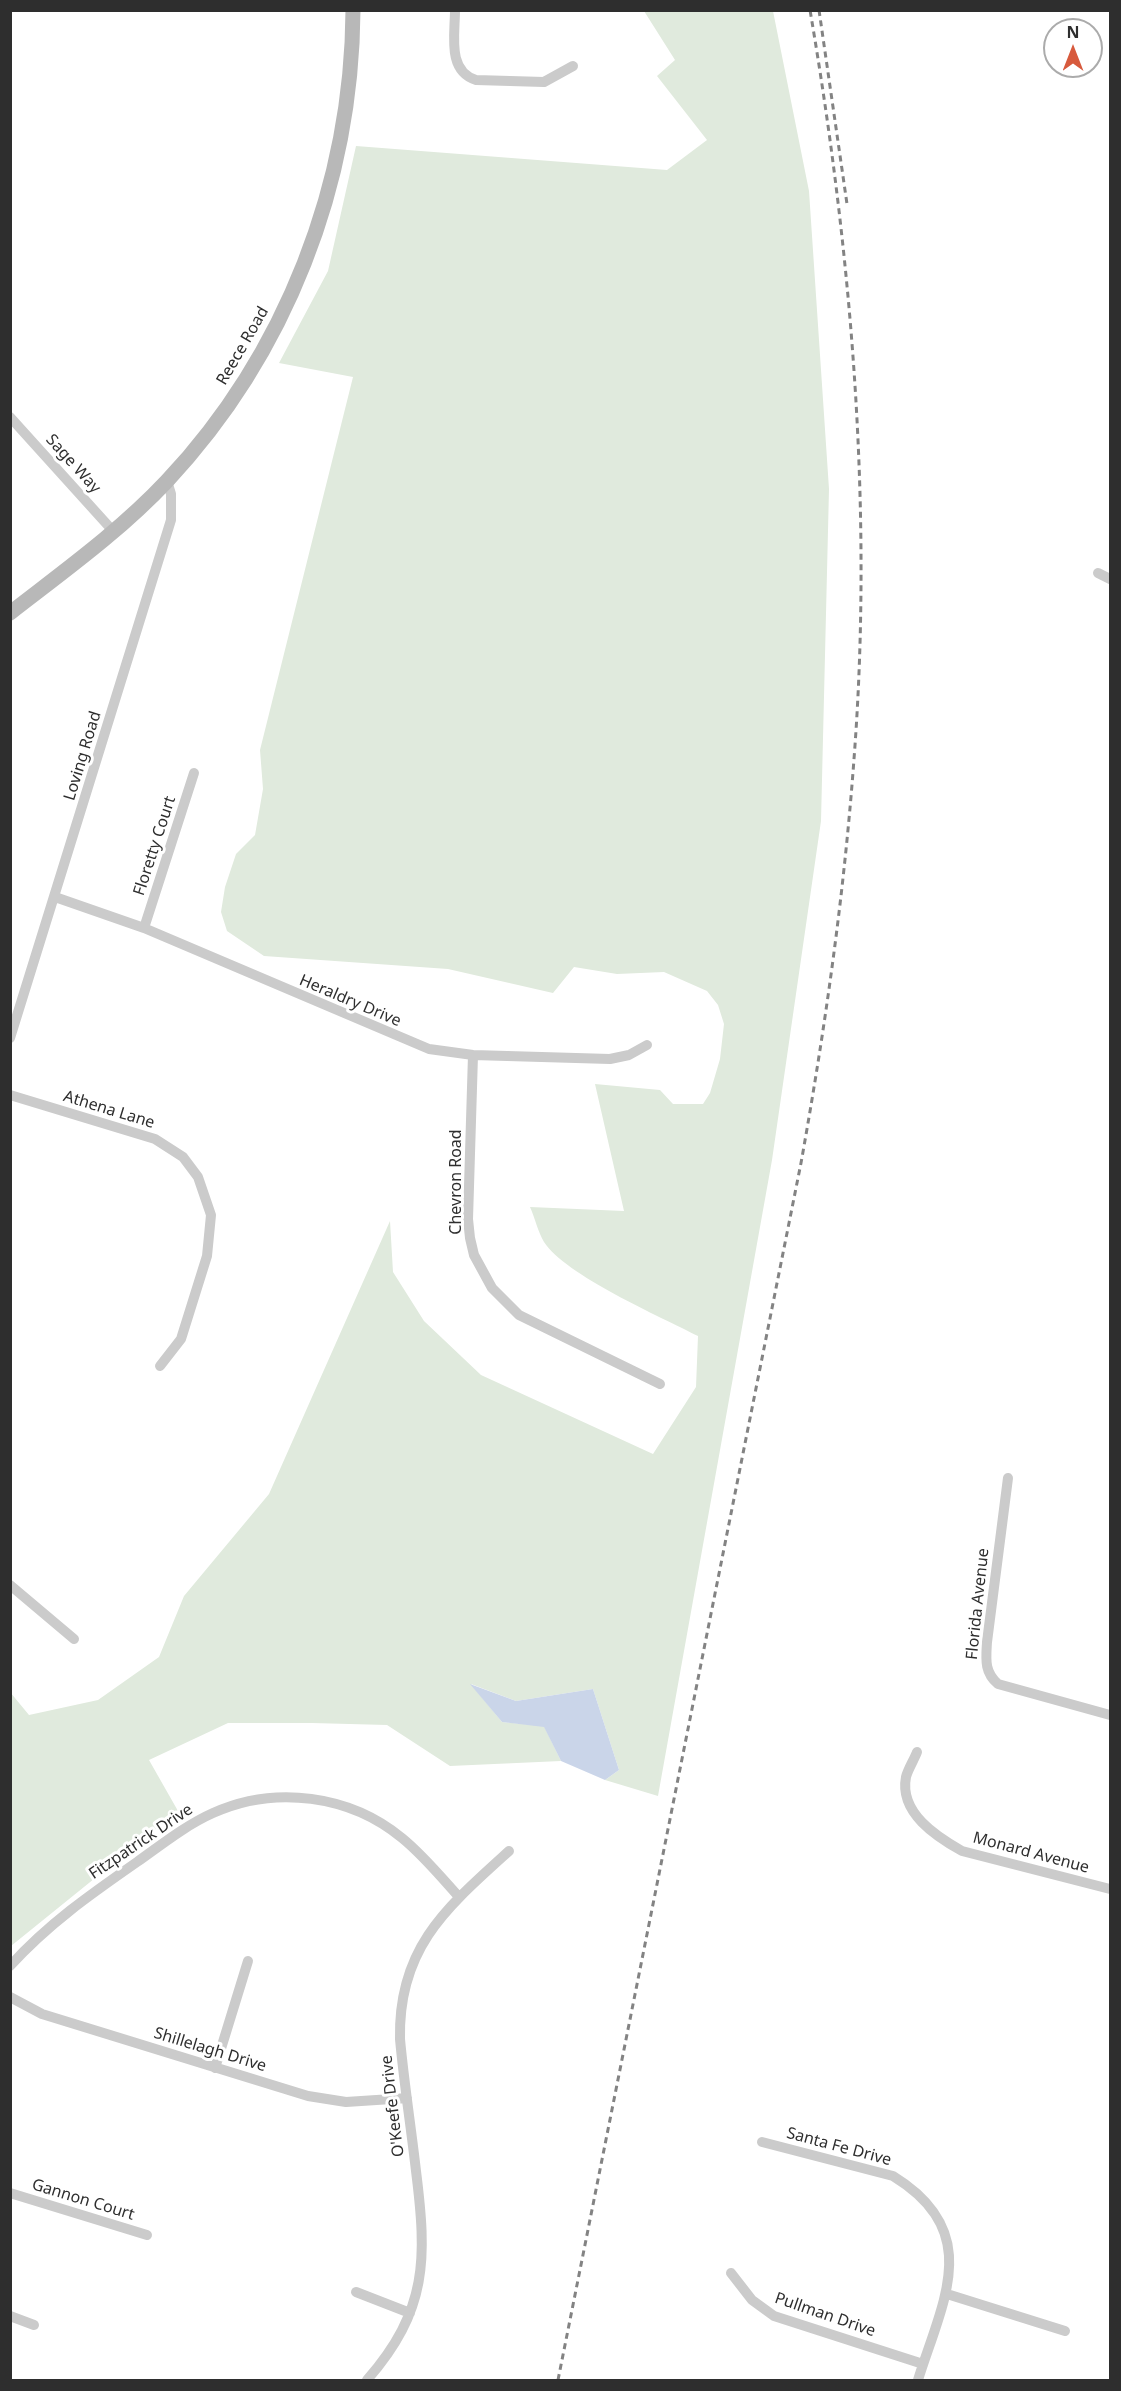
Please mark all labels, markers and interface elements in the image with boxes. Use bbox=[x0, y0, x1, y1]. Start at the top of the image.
north arrow bbox=[1043, 18, 1103, 78]
text: N bbox=[1066, 21, 1080, 43]
street label: Reece Road bbox=[213, 303, 273, 389]
street label: Sage Way bbox=[42, 431, 104, 497]
street label: Loving Road bbox=[60, 709, 106, 803]
street label: Floretty Court bbox=[130, 794, 180, 898]
street label: Heraldry Drive bbox=[296, 971, 404, 1031]
street label: Athena Lane bbox=[61, 1087, 157, 1133]
street label: Chevron Road bbox=[446, 1129, 466, 1235]
street label: Florida Avenue bbox=[963, 1547, 993, 1661]
street label: Fitzpatrick Drive bbox=[85, 1800, 197, 1884]
street label: Monard Avenue bbox=[971, 1828, 1091, 1878]
street label: Shillelagh Drive bbox=[151, 2024, 269, 2076]
street label: O'Keefe Drive bbox=[377, 2054, 409, 2158]
street label: Santa Fe Drive bbox=[785, 2124, 893, 2170]
street label: Gannon Court bbox=[29, 2175, 137, 2225]
street label: Pullman Drive bbox=[772, 2289, 878, 2341]

